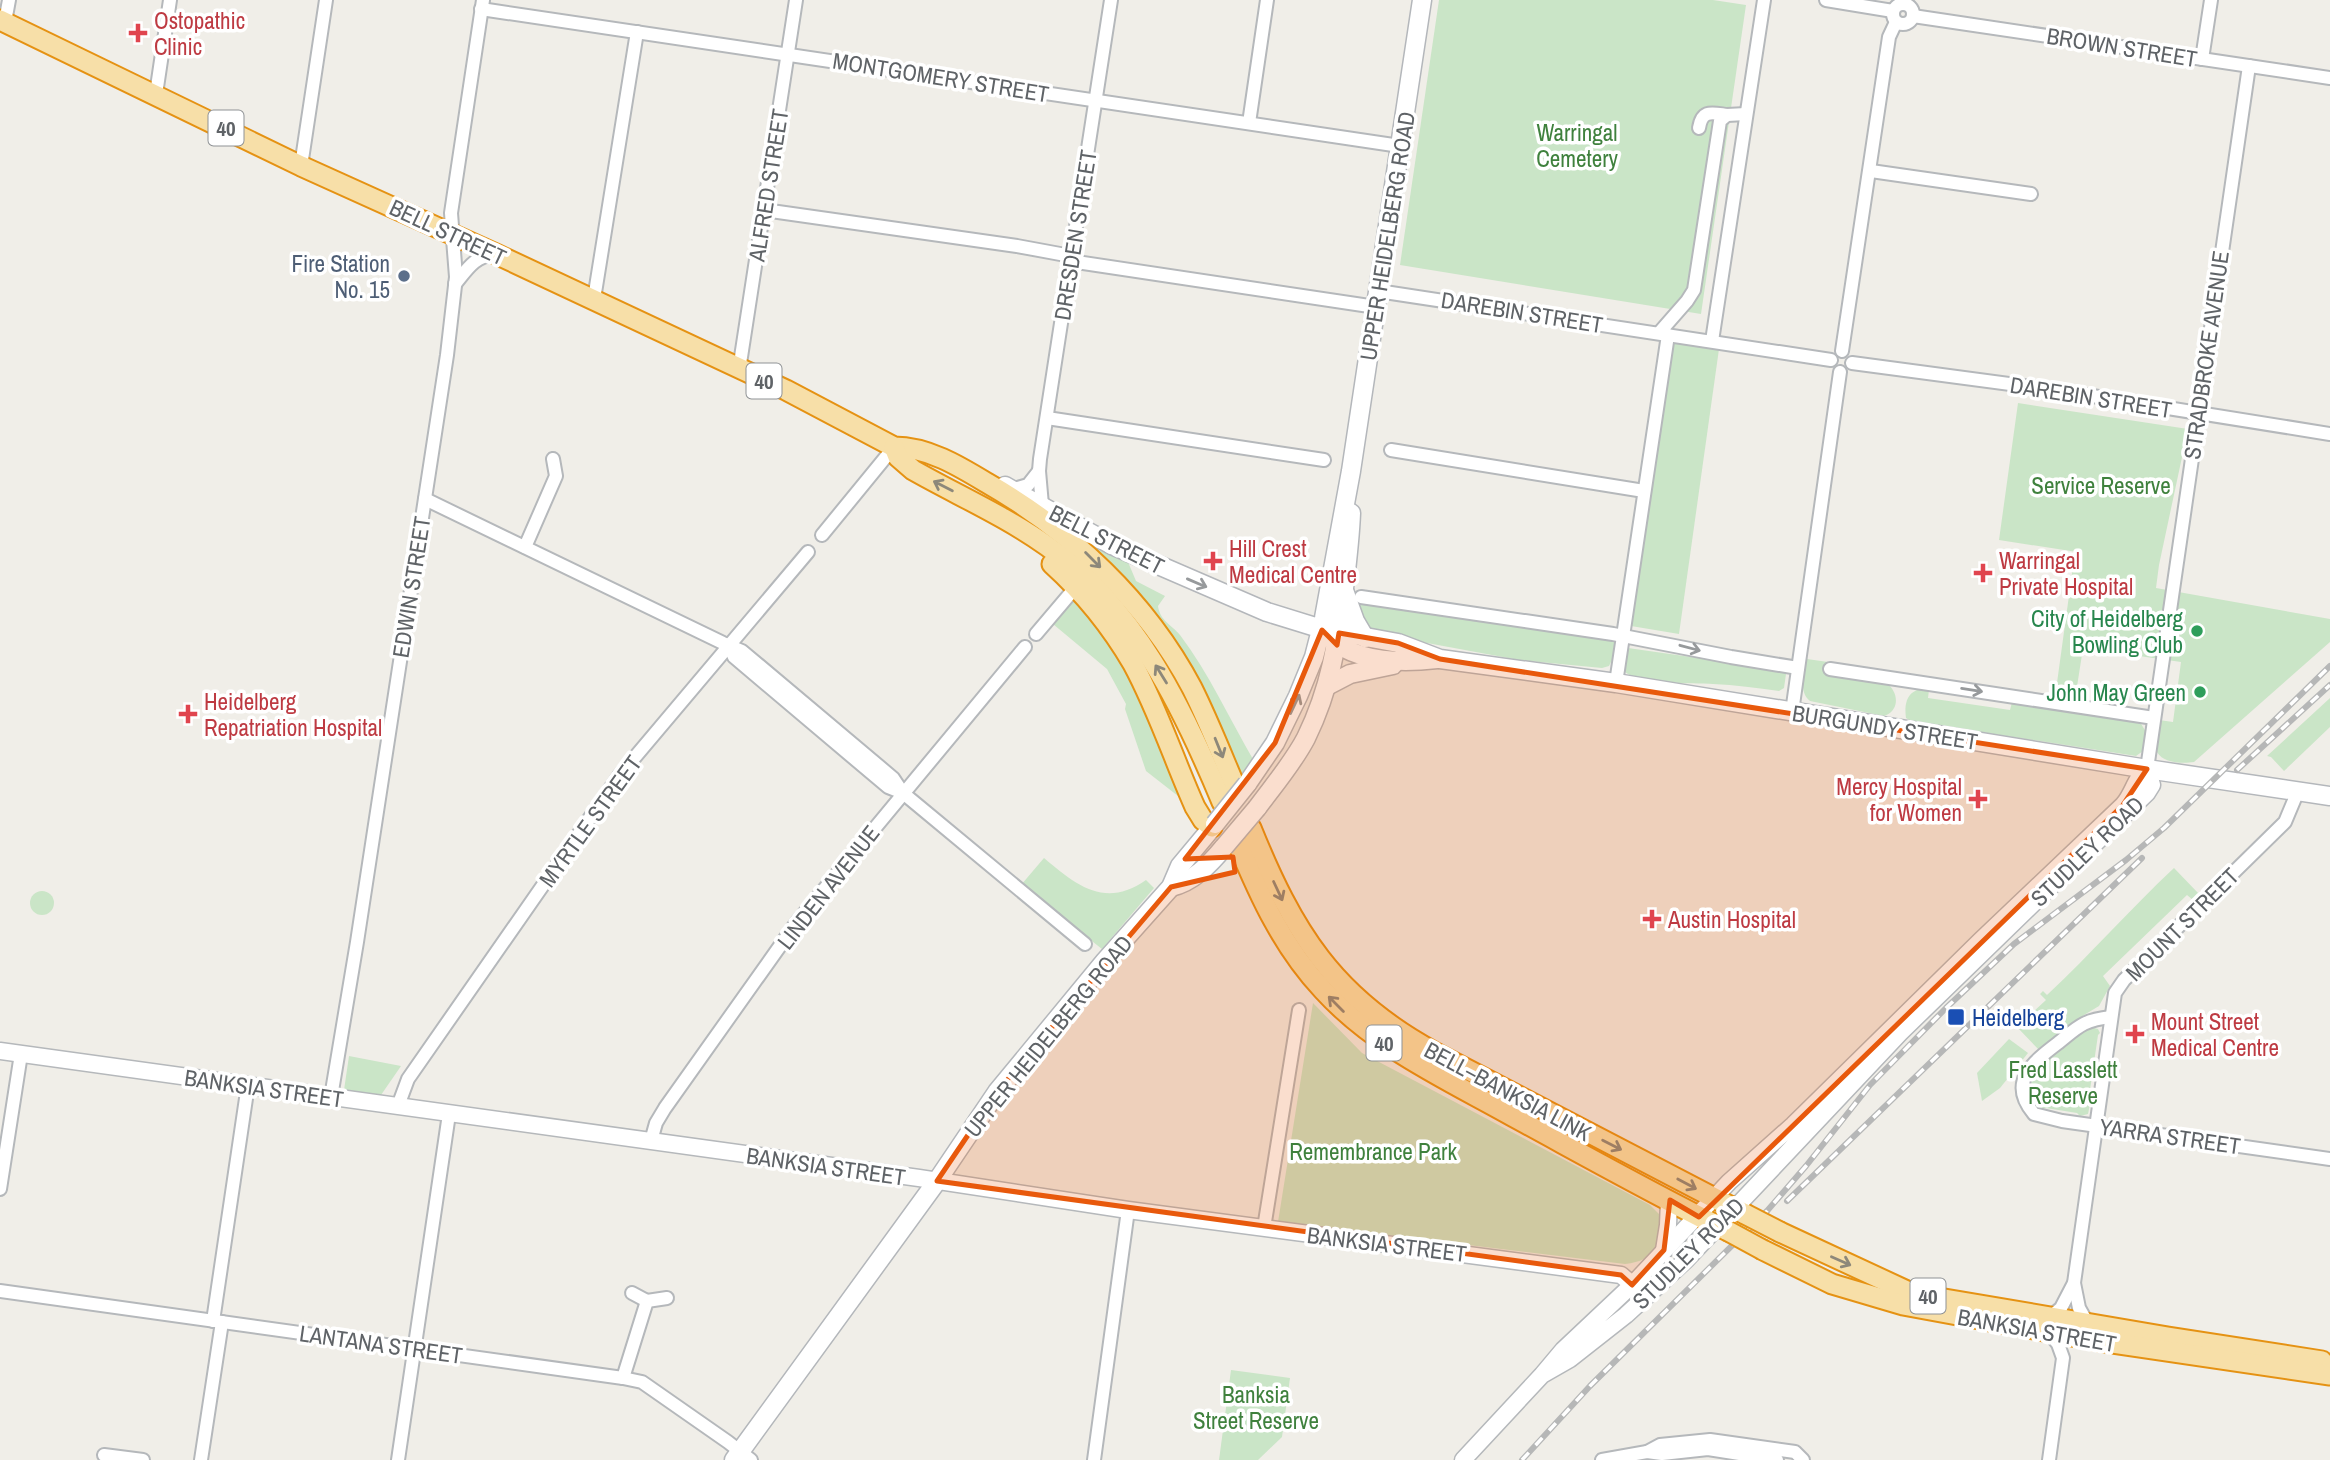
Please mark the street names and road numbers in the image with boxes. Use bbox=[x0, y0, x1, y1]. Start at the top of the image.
street label: BROWN STREET bbox=[2045, 20, 2200, 74]
street label: MONTGOMERY STREET bbox=[831, 45, 1052, 109]
street label: ALFRED STREET bbox=[740, 106, 795, 264]
street label: UPPER HEIDELBERG ROAD bbox=[1352, 109, 1422, 363]
road number: 40 bbox=[208, 110, 244, 146]
street label: DRESDEN STREET bbox=[1046, 147, 1104, 322]
street label: BELL STREET bbox=[385, 192, 512, 273]
street label: STRADBROKE AVENUE bbox=[2176, 249, 2236, 461]
street label: DAREBIN STREET bbox=[1439, 284, 1606, 340]
road number: 40 bbox=[746, 364, 782, 398]
street label: DAREBIN STREET bbox=[2008, 369, 2175, 425]
street label: BELL STREET bbox=[1044, 497, 1170, 581]
street label: EDWIN STREET bbox=[385, 514, 438, 660]
street label: BURGUNDY STREET bbox=[1790, 697, 1980, 757]
street label: MYRTLE STREET bbox=[532, 748, 649, 893]
street label: STUDLEY ROAD bbox=[2024, 789, 2150, 913]
street label: LINDEN AVENUE bbox=[770, 819, 886, 955]
street label: MOUNT STREET bbox=[2119, 860, 2246, 987]
street label: UPPER HEIDELBERG ROAD bbox=[957, 929, 1139, 1143]
road number: 40 bbox=[1366, 1026, 1402, 1060]
street label: BELL–BANKSIA LINK bbox=[1419, 1034, 1597, 1148]
street label: BANKSIA STREET bbox=[182, 1061, 346, 1115]
street label: YARRA STREET bbox=[2097, 1111, 2243, 1161]
street label: BANKSIA STREET bbox=[744, 1139, 908, 1193]
street label: STUDLEY ROAD bbox=[1625, 1190, 1751, 1316]
street label: BANKSIA STREET bbox=[1306, 1219, 1469, 1269]
road number: 40 bbox=[1910, 1278, 1946, 1314]
street label: BANKSIA STREET bbox=[1955, 1301, 2119, 1359]
street label: LANTANA STREET bbox=[298, 1317, 465, 1371]

